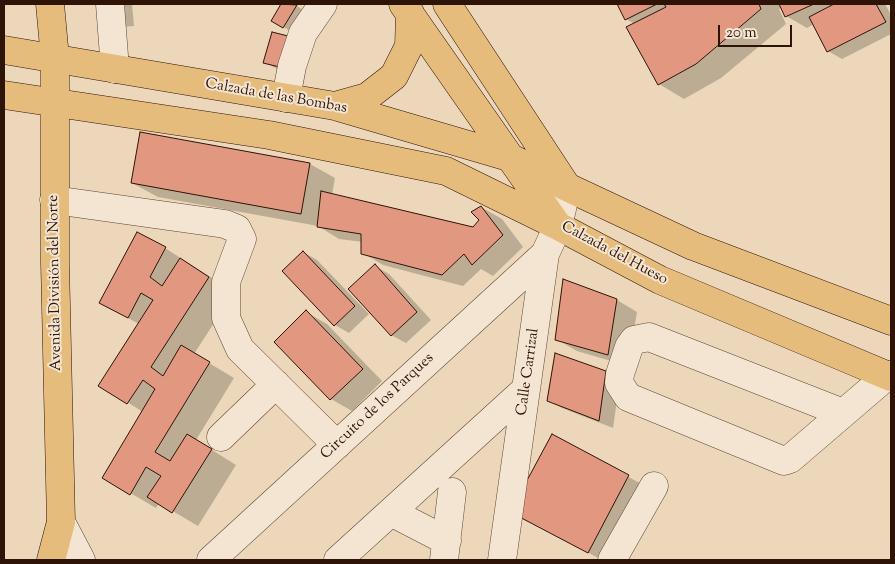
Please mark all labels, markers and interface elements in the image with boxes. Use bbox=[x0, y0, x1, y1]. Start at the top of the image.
scale bar bbox=[720, 15, 794, 47]
text: 20 m bbox=[726, 23, 757, 44]
street label: Calzada de las Bombas bbox=[204, 76, 348, 118]
street label: Avenida División del Norte bbox=[45, 195, 67, 371]
street label: Calzada del Hueso bbox=[558, 218, 670, 290]
street label: Calle Carrizal bbox=[514, 327, 544, 417]
street label: Circuito de los Parques bbox=[318, 350, 438, 464]

